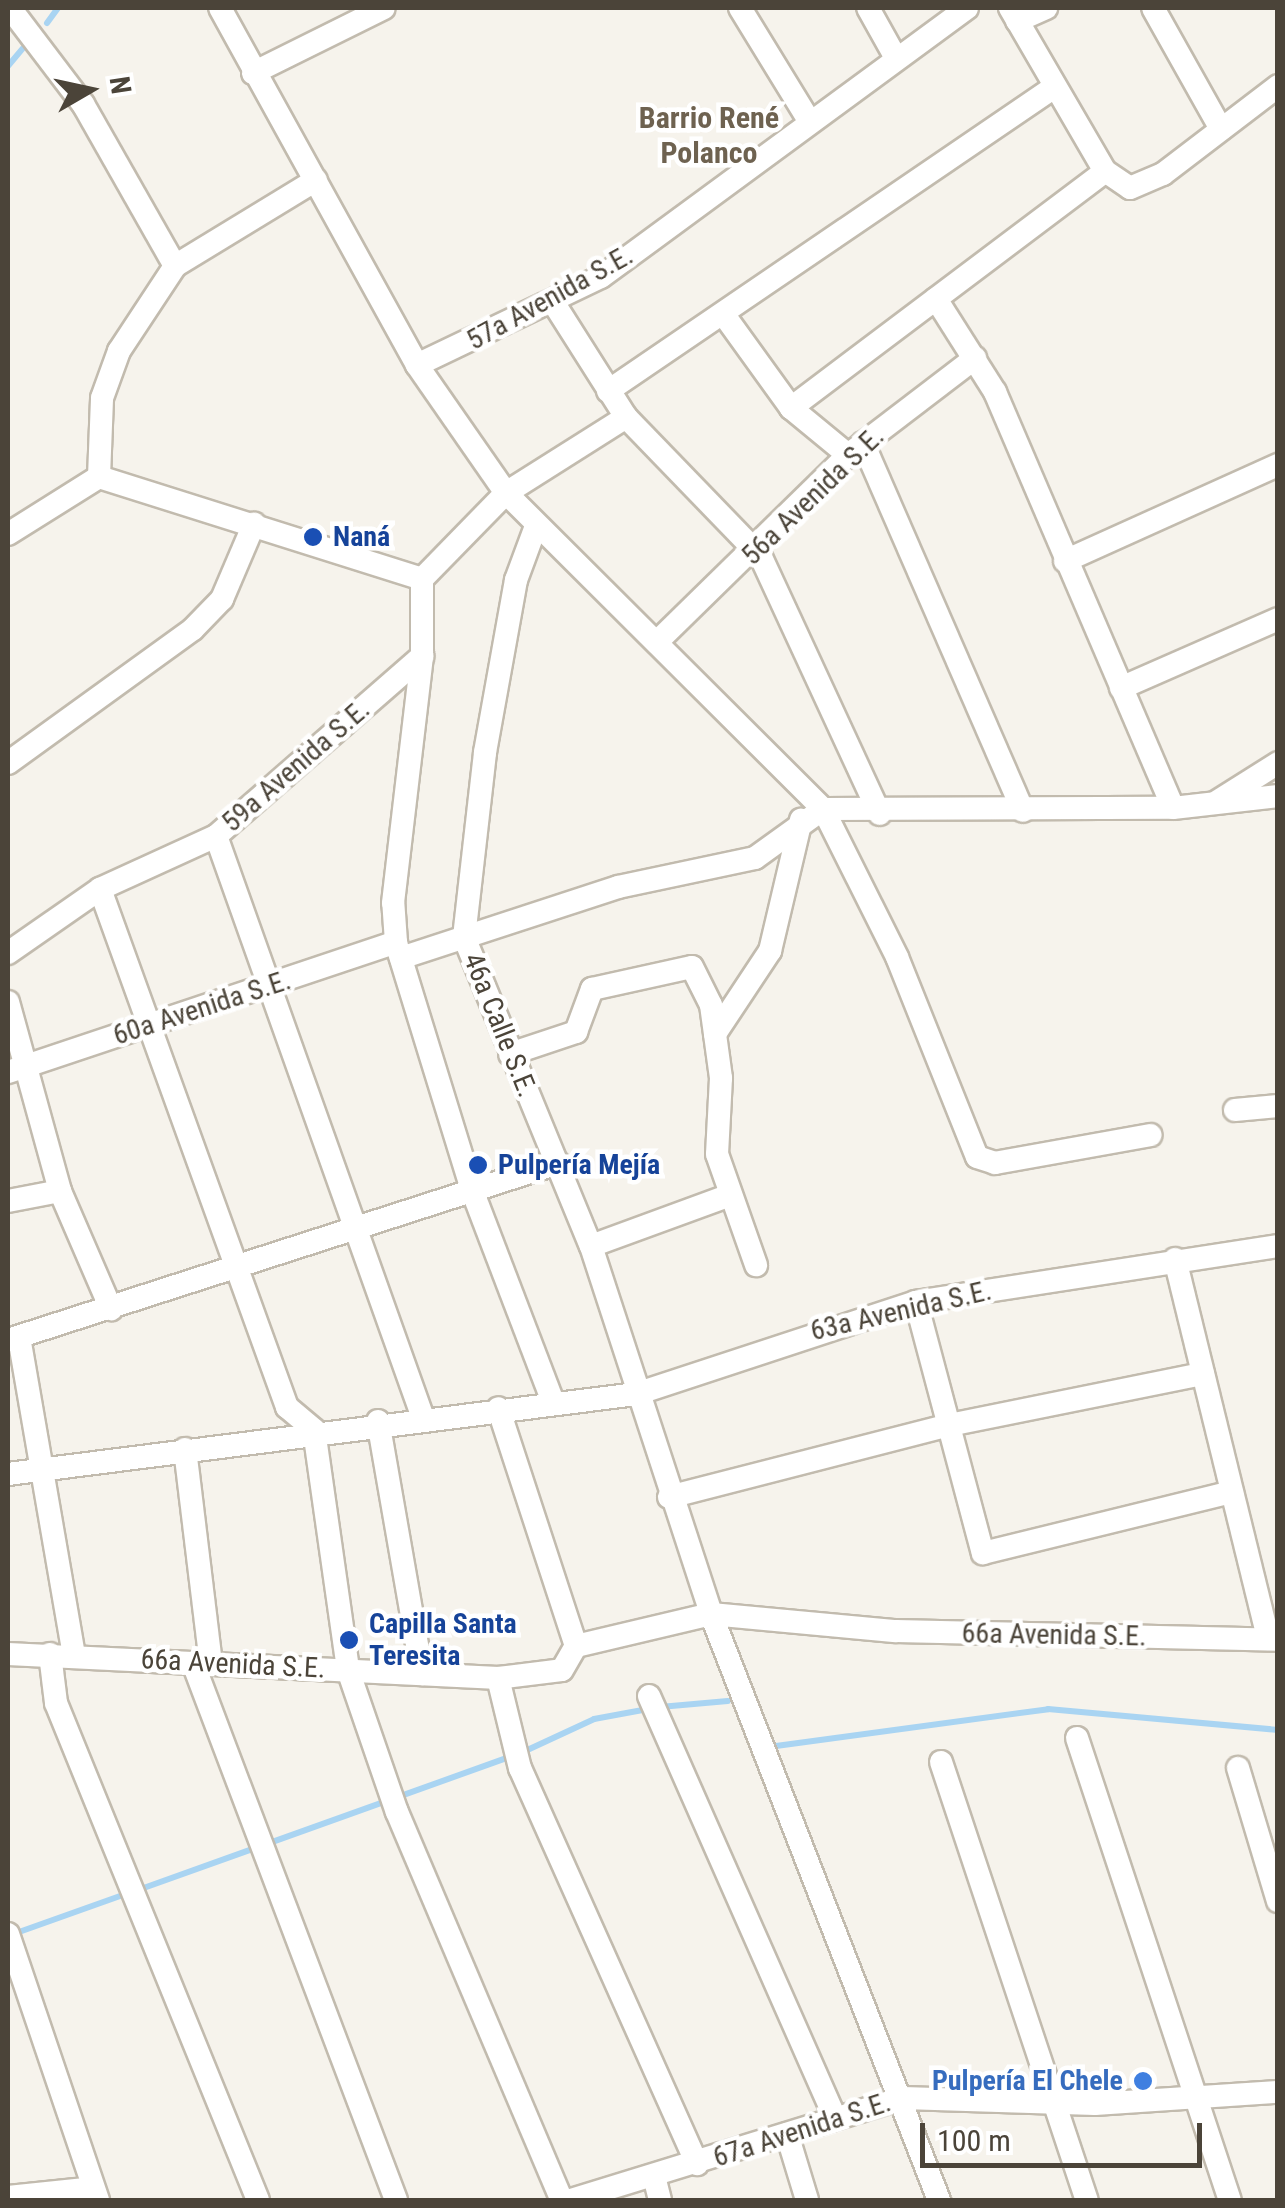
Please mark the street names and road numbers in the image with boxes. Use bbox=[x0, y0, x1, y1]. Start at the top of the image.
street label: 57a Avenida S.E. bbox=[461, 239, 639, 357]
street label: 56a Avenida S.E. bbox=[735, 420, 891, 572]
street label: 59a Avenida S.E. bbox=[215, 693, 377, 839]
street label: 46a Calle S.E. bbox=[456, 948, 544, 1102]
street label: 60a Avenida S.E. bbox=[109, 963, 295, 1053]
street label: 63a Avenida S.E. bbox=[807, 1274, 995, 1348]
street label: 66a Avenida S.E. bbox=[961, 1617, 1147, 1653]
street label: 66a Avenida S.E. bbox=[140, 1642, 326, 1686]
street label: 67a Avenida S.E. bbox=[709, 2085, 895, 2175]

